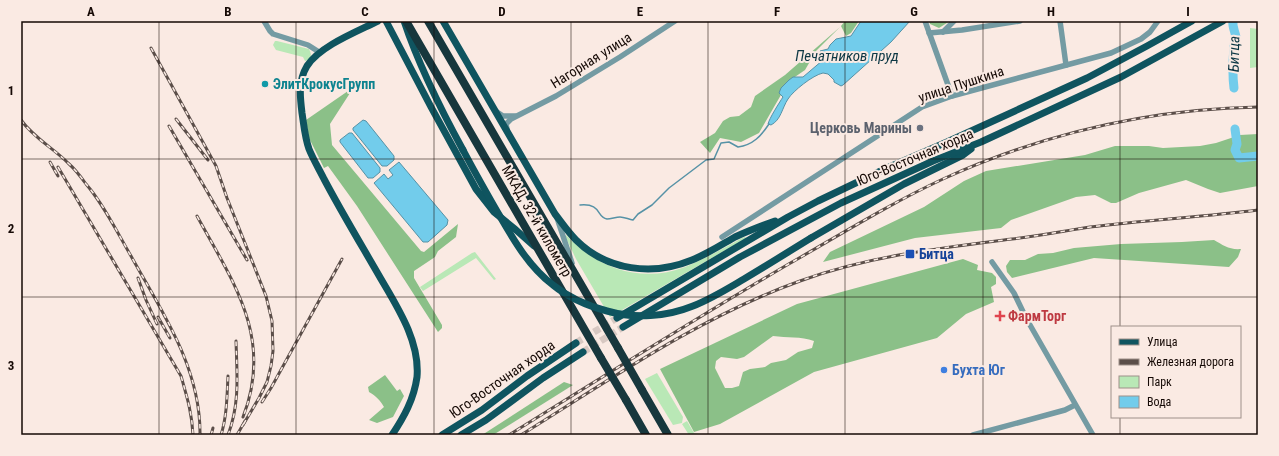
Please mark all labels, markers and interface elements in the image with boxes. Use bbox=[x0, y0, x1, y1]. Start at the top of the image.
text: A bbox=[87, 4, 95, 19]
text: B bbox=[224, 4, 232, 19]
text: C bbox=[361, 4, 369, 19]
text: D bbox=[498, 4, 506, 19]
text: E bbox=[637, 4, 644, 19]
text: F bbox=[774, 4, 780, 19]
text: G bbox=[910, 4, 918, 19]
text: H bbox=[1047, 4, 1055, 19]
text: I bbox=[1186, 4, 1190, 19]
street label: Нагорная улица bbox=[548, 29, 634, 91]
water label: Битца bbox=[1225, 36, 1243, 72]
water label: Печатников пруд bbox=[795, 47, 899, 65]
street label: улица Пушкина bbox=[916, 63, 1006, 105]
place label: ЭлитКрокусГрупп bbox=[273, 76, 375, 92]
marker: ЭлитКрокусГрупп bbox=[260, 79, 270, 89]
text: 1 bbox=[8, 83, 14, 98]
place label: Церковь Марины bbox=[810, 120, 912, 136]
marker: Церковь Марины bbox=[915, 123, 925, 133]
street label: Юго-Восточная хорда bbox=[854, 125, 976, 189]
street label: МКАД, 32-й километр bbox=[499, 162, 575, 280]
text: 2 bbox=[8, 221, 15, 236]
place label: Битца bbox=[919, 246, 954, 262]
marker: Битца bbox=[904, 248, 916, 260]
place label: ФармТорг bbox=[1008, 308, 1067, 324]
marker: ФармТорг bbox=[995, 311, 1005, 321]
legend bbox=[1111, 326, 1241, 418]
text: Улица bbox=[1147, 335, 1178, 349]
street label: Юго-Восточная хорда bbox=[446, 337, 558, 421]
text: Железная дорога bbox=[1147, 355, 1234, 369]
text: 3 bbox=[8, 358, 14, 373]
place label: Бухта Юг bbox=[952, 362, 1006, 378]
marker: Бухта Юг bbox=[939, 365, 949, 375]
text: Парк bbox=[1147, 375, 1172, 389]
text: Вода bbox=[1147, 395, 1172, 409]

